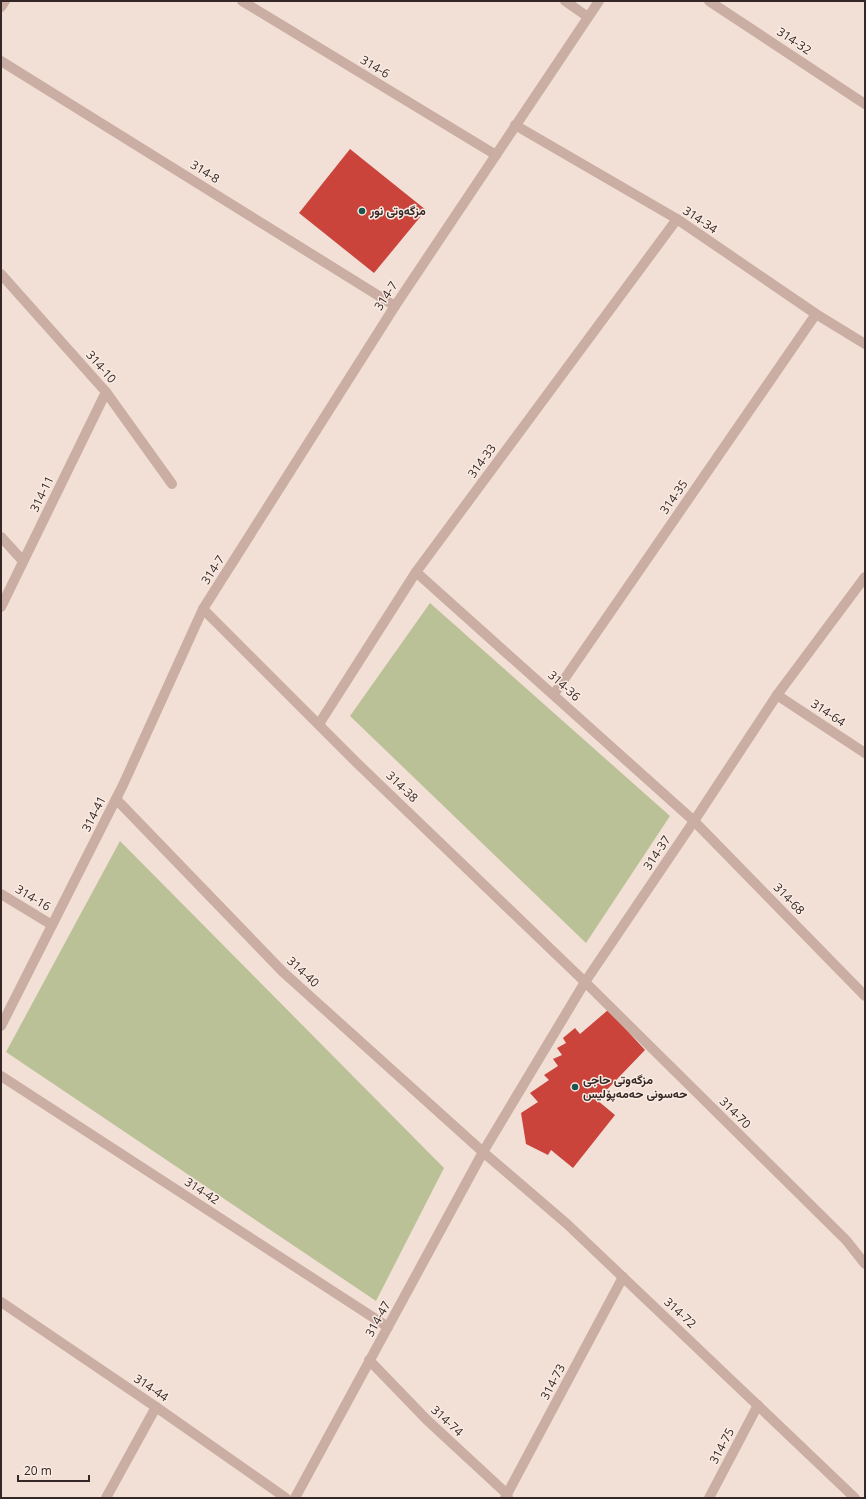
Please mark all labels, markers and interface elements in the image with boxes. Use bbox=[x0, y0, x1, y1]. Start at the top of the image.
street label: 314-32 bbox=[774, 23, 815, 58]
street label: 314-6 bbox=[357, 51, 393, 82]
street label: 314-8 bbox=[187, 156, 223, 187]
place label: مزگەوتی نور bbox=[369, 202, 426, 219]
street label: 314-34 bbox=[680, 202, 721, 237]
marker: مزگەوتی نور bbox=[357, 206, 367, 216]
street label: 314-7 bbox=[370, 278, 401, 313]
street label: 314-10 bbox=[82, 347, 120, 387]
street label: 314-33 bbox=[464, 440, 500, 481]
street label: 314-11 bbox=[26, 473, 58, 515]
street label: 314-35 bbox=[656, 476, 692, 517]
street label: 314-7 bbox=[197, 552, 228, 587]
street label: 314-36 bbox=[544, 667, 584, 705]
street label: 314-64 bbox=[808, 695, 849, 730]
street label: 314-38 bbox=[383, 767, 422, 806]
street label: 314-41 bbox=[77, 793, 110, 835]
street label: 314-37 bbox=[639, 832, 674, 873]
street label: 314-68 bbox=[770, 879, 809, 918]
street label: 314-16 bbox=[13, 880, 54, 915]
street label: 314-40 bbox=[284, 952, 323, 991]
place label: مزگەوتی حاجی حەسونی حەمەپۆلیس bbox=[583, 1071, 687, 1102]
marker: مزگەوتی حاجی حەسونی حەمەپۆلیس bbox=[570, 1082, 580, 1092]
street label: 314-70 bbox=[716, 1093, 755, 1132]
street label: 314-42 bbox=[182, 1173, 223, 1208]
street label: 314-72 bbox=[661, 1293, 700, 1332]
street label: 314-47 bbox=[361, 1298, 394, 1340]
street label: 314-73 bbox=[536, 1361, 569, 1403]
street label: 314-44 bbox=[131, 1370, 172, 1405]
street label: 314-74 bbox=[428, 1401, 467, 1440]
street label: 314-75 bbox=[705, 1425, 738, 1467]
scale bar bbox=[18, 1457, 89, 1483]
text: 20 m bbox=[24, 1462, 52, 1479]

